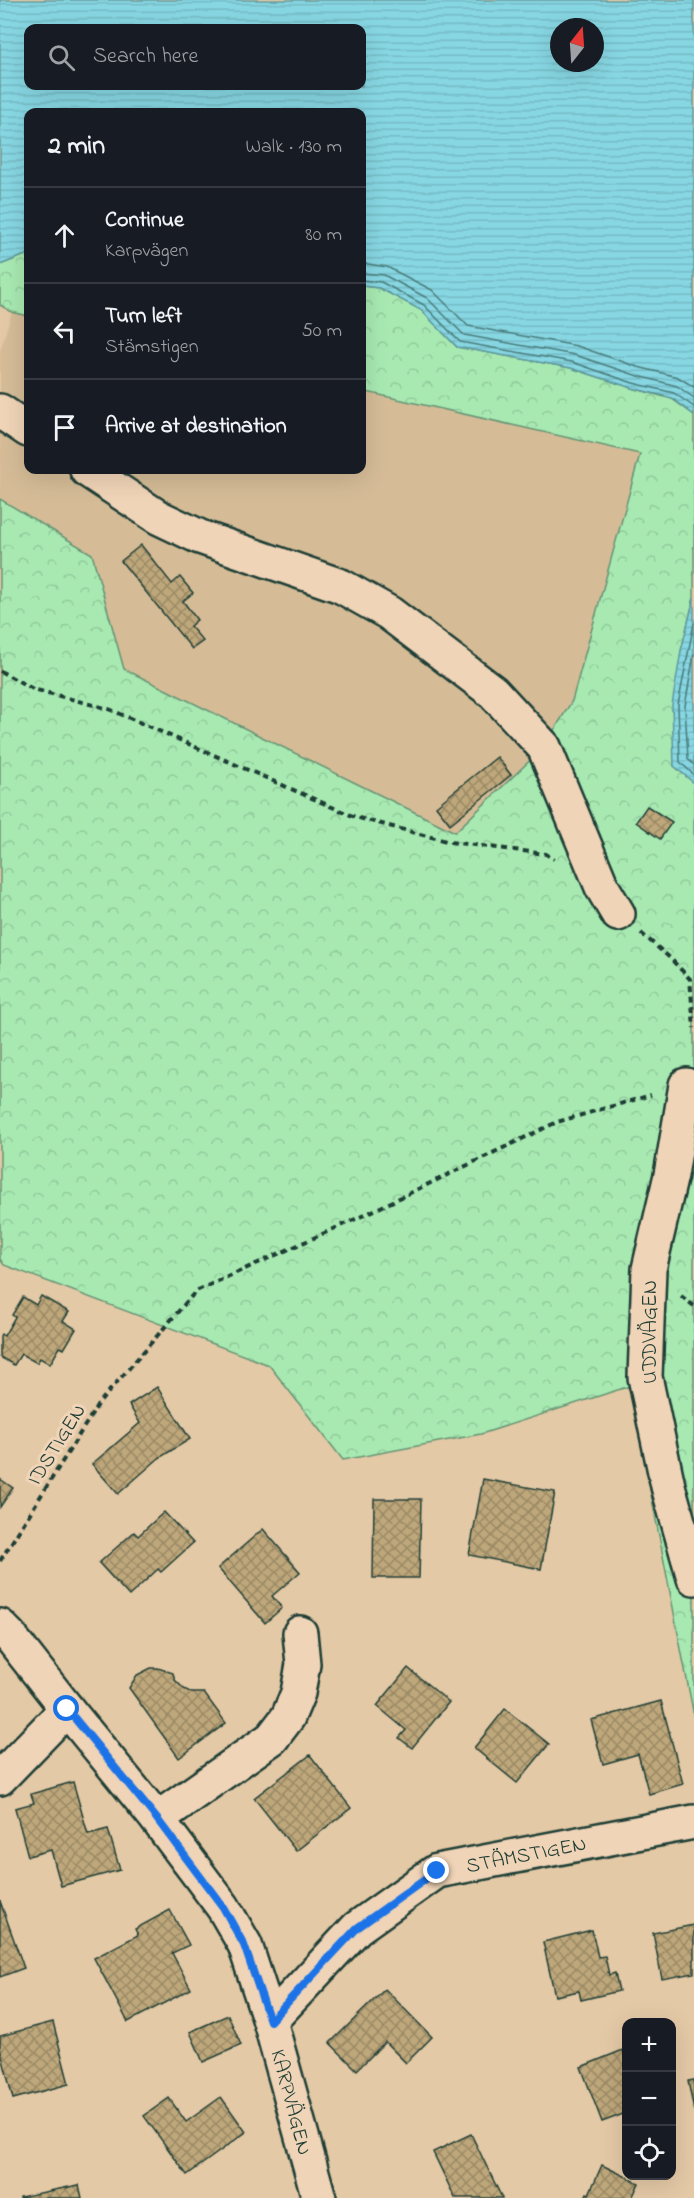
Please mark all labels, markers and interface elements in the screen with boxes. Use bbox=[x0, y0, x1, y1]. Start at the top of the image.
north arrow bbox=[550, 18, 604, 72]
search box bbox=[24, 24, 366, 90]
icon: search bbox=[45, 41, 78, 74]
text: Search here bbox=[93, 41, 198, 73]
text: 2 min bbox=[48, 128, 105, 166]
text: Walk · 130 m bbox=[246, 133, 342, 162]
text: Continue bbox=[105, 205, 184, 237]
icon: ahead bbox=[48, 219, 81, 252]
text: 80 m bbox=[305, 221, 342, 250]
text: Karpvägen bbox=[105, 237, 188, 266]
text: Turn left bbox=[105, 301, 182, 333]
icon: left bbox=[48, 315, 81, 348]
text: 50 m bbox=[301, 317, 342, 346]
text: Stämstigen bbox=[105, 333, 199, 362]
icon: arrive bbox=[48, 411, 81, 444]
text: Arrive at destination bbox=[105, 411, 287, 443]
street label: UDDVÄGEN bbox=[636, 1280, 666, 1384]
street label: IDSTIGEN bbox=[21, 1399, 94, 1492]
route start bbox=[53, 1695, 79, 1721]
street label: STÄMSTIGEN bbox=[464, 1830, 589, 1882]
route end bbox=[423, 1857, 449, 1883]
map controls bbox=[622, 2018, 676, 2180]
button: + bbox=[622, 2018, 676, 2072]
street label: KARPVÄGEN bbox=[262, 2046, 319, 2159]
button: − bbox=[622, 2072, 676, 2126]
button: locate bbox=[622, 2126, 676, 2180]

